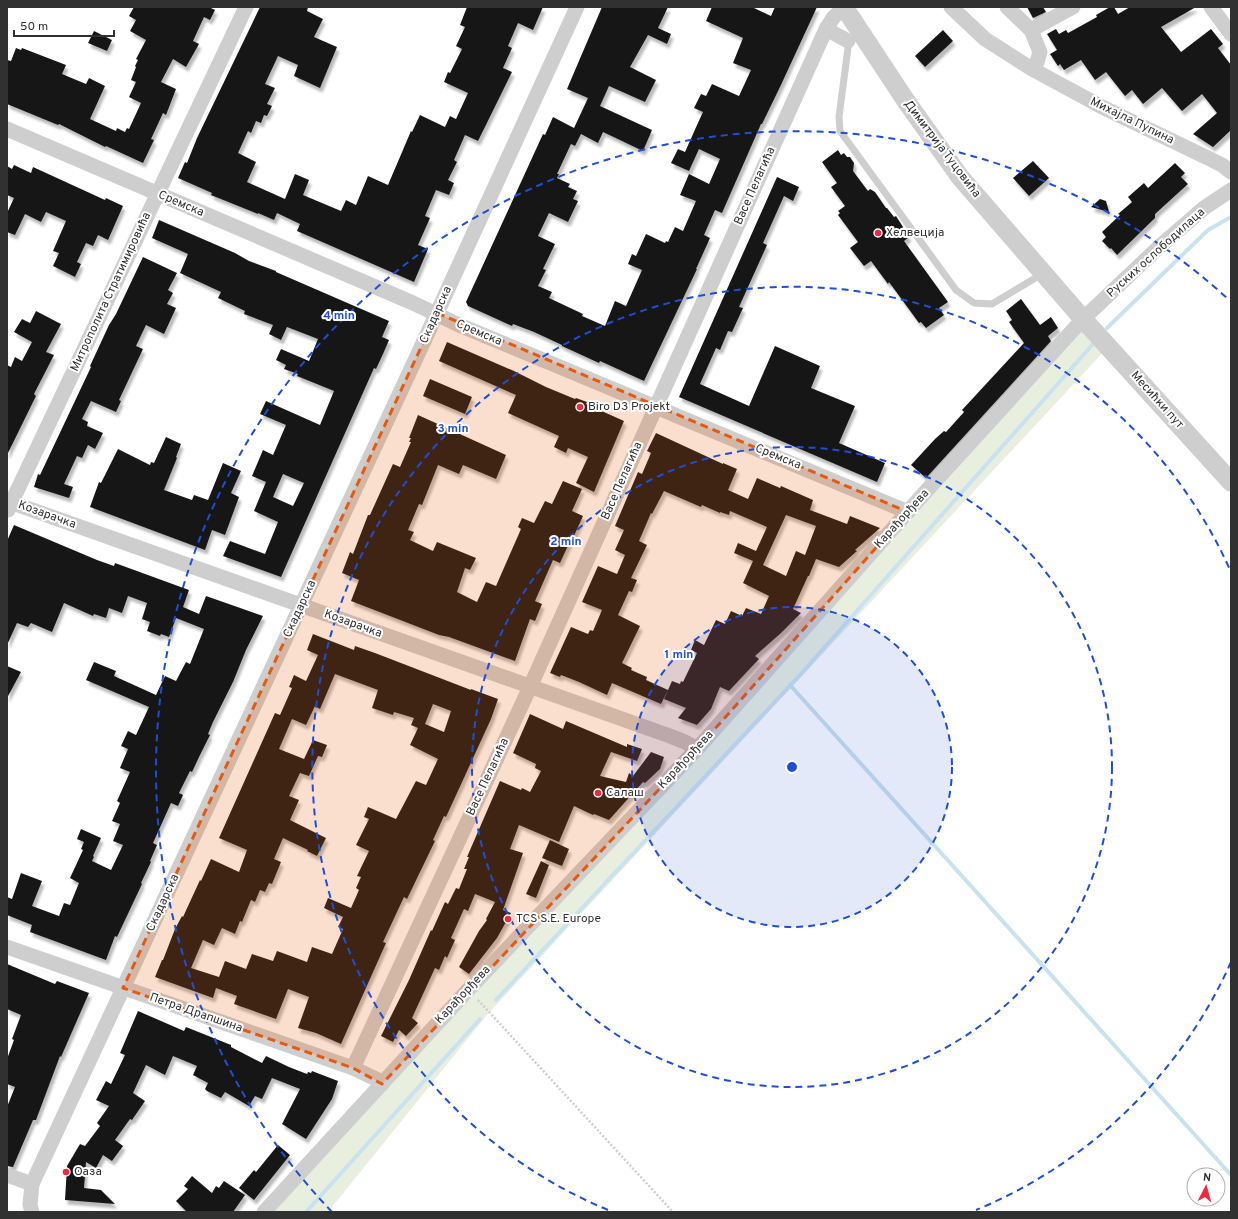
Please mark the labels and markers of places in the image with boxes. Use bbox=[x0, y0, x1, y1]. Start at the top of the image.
place label: Хелвеција bbox=[886, 225, 944, 241]
marker: Хелвеција bbox=[873, 228, 883, 238]
place label: Biro D3 Projekt bbox=[588, 399, 670, 415]
marker: Biro D3 Projekt bbox=[575, 402, 585, 412]
centre of rings bbox=[785, 760, 799, 774]
place label: Салаш bbox=[606, 785, 644, 801]
marker: Салаш bbox=[593, 788, 603, 798]
place label: TCS S.E. Europe bbox=[516, 911, 601, 927]
marker: TCS S.E. Europe bbox=[503, 914, 513, 924]
place label: Оаза bbox=[74, 1164, 102, 1180]
marker: Оаза bbox=[61, 1167, 71, 1177]

